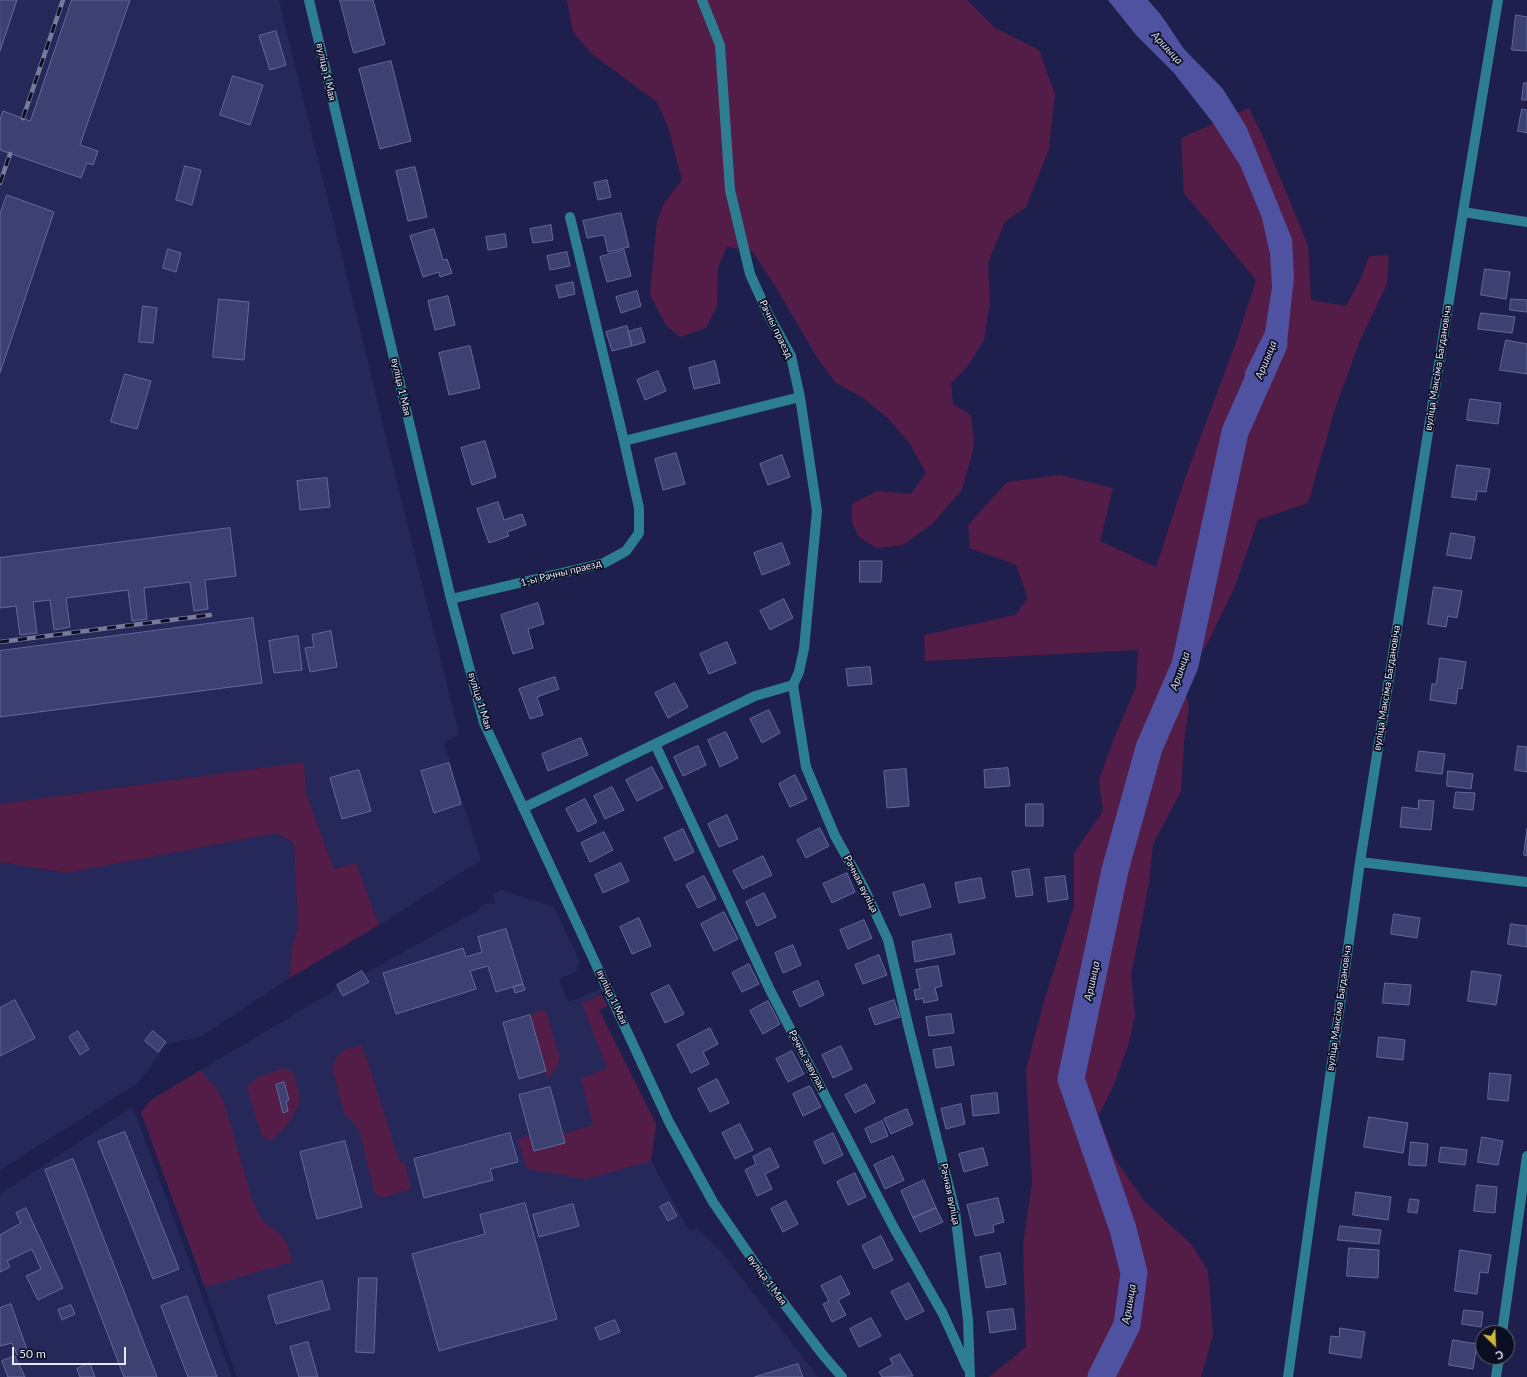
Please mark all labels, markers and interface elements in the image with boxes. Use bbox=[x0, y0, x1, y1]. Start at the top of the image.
water label: Аршыца bbox=[1148, 29, 1186, 67]
street label: вуліца 1 Мая bbox=[314, 42, 338, 102]
street label: Рачны праезд bbox=[757, 298, 795, 360]
street label: вуліца Максіма Багдановіча bbox=[1422, 304, 1454, 432]
water label: Аршыца bbox=[1252, 339, 1280, 381]
street label: вуліца 1 Мая bbox=[389, 357, 413, 417]
street label: 1-ы Рачны праезд bbox=[519, 557, 603, 589]
street label: вуліца Максіма Багдановіча bbox=[1371, 624, 1403, 752]
water label: Аршыца bbox=[1167, 650, 1193, 692]
street label: вуліца 1 Мая bbox=[466, 671, 494, 731]
street label: Рачная вуліца bbox=[841, 853, 881, 915]
street label: вуліца Максіма Багдановіча bbox=[1324, 944, 1354, 1072]
water label: Аршыца bbox=[1081, 960, 1103, 1002]
street label: вуліца 1 Мая bbox=[594, 968, 630, 1026]
street label: Рачны завулак bbox=[786, 1028, 828, 1092]
street label: Рачная вуліца bbox=[938, 1162, 962, 1226]
street label: вуліца 1 Мая bbox=[745, 1253, 789, 1307]
water label: Аршыца bbox=[1119, 1283, 1139, 1325]
north arrow bbox=[1475, 1325, 1515, 1365]
scale bar bbox=[14, 1339, 128, 1365]
text: 50 m bbox=[19, 1346, 46, 1361]
text: С bbox=[1494, 1348, 1506, 1363]

